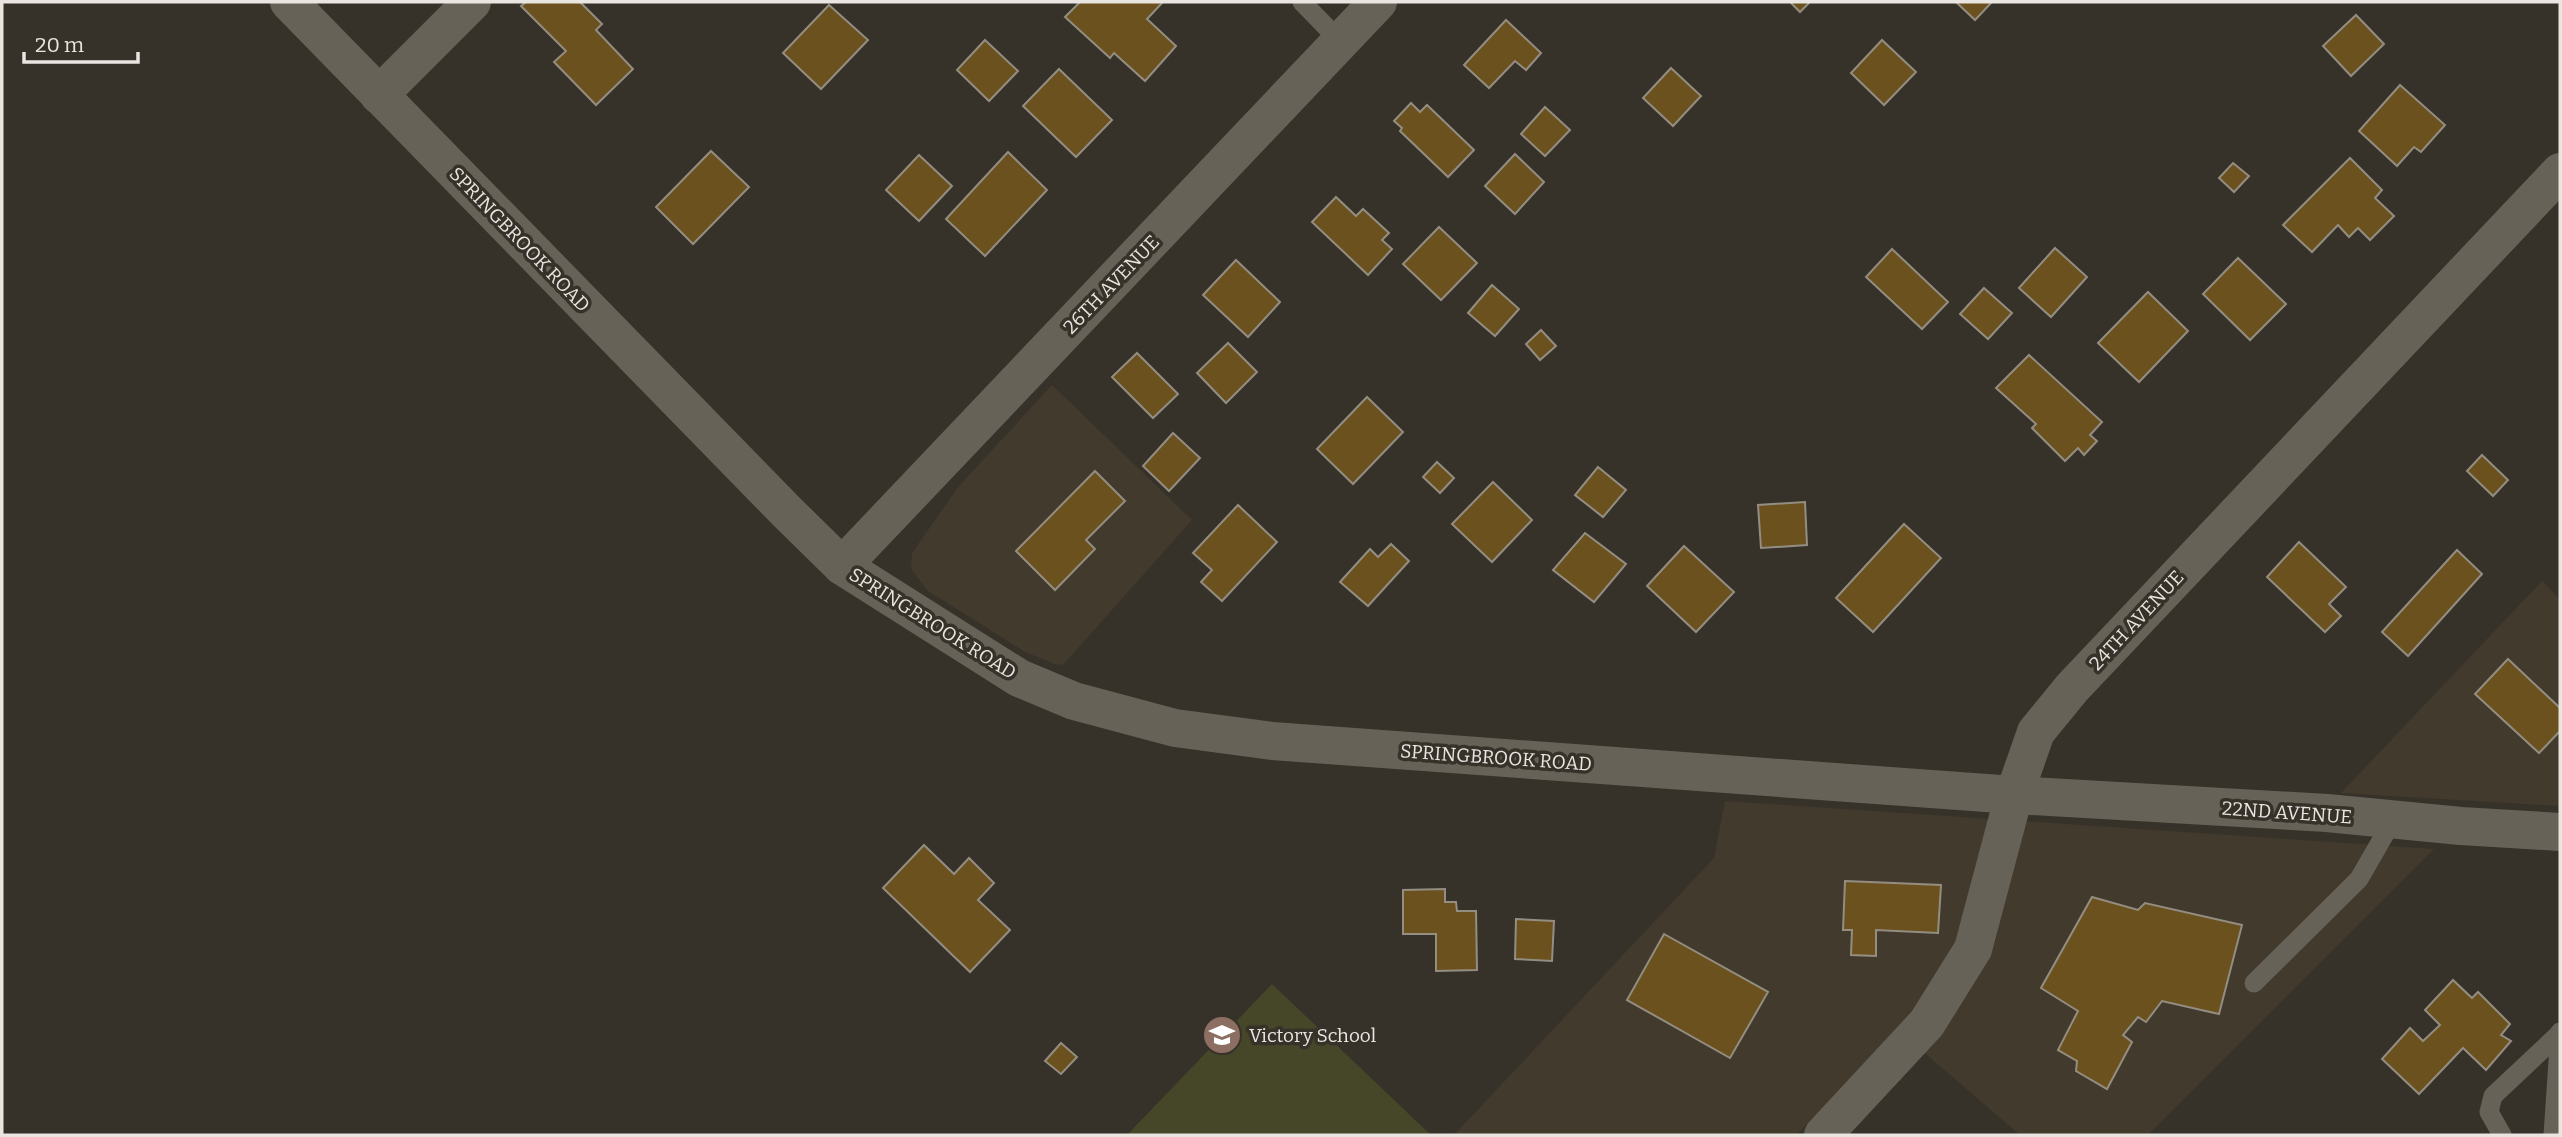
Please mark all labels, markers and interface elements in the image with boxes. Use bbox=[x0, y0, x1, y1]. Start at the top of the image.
scale bar bbox=[24, 21, 138, 65]
text: 20 m bbox=[35, 32, 84, 58]
street label: SPRINGBROOK ROAD bbox=[445, 162, 595, 316]
street label: 26TH AVENUE bbox=[1059, 230, 1164, 338]
street label: SPRINGBROOK ROAD bbox=[845, 563, 1020, 684]
street label: 24TH AVENUE bbox=[2084, 566, 2188, 675]
street label: SPRINGBROOK ROAD bbox=[1399, 739, 1593, 776]
street label: 22ND AVENUE bbox=[2221, 796, 2353, 829]
school or university icon: Victory School bbox=[1201, 1014, 1243, 1056]
place label: Victory School bbox=[1249, 1024, 1376, 1047]

